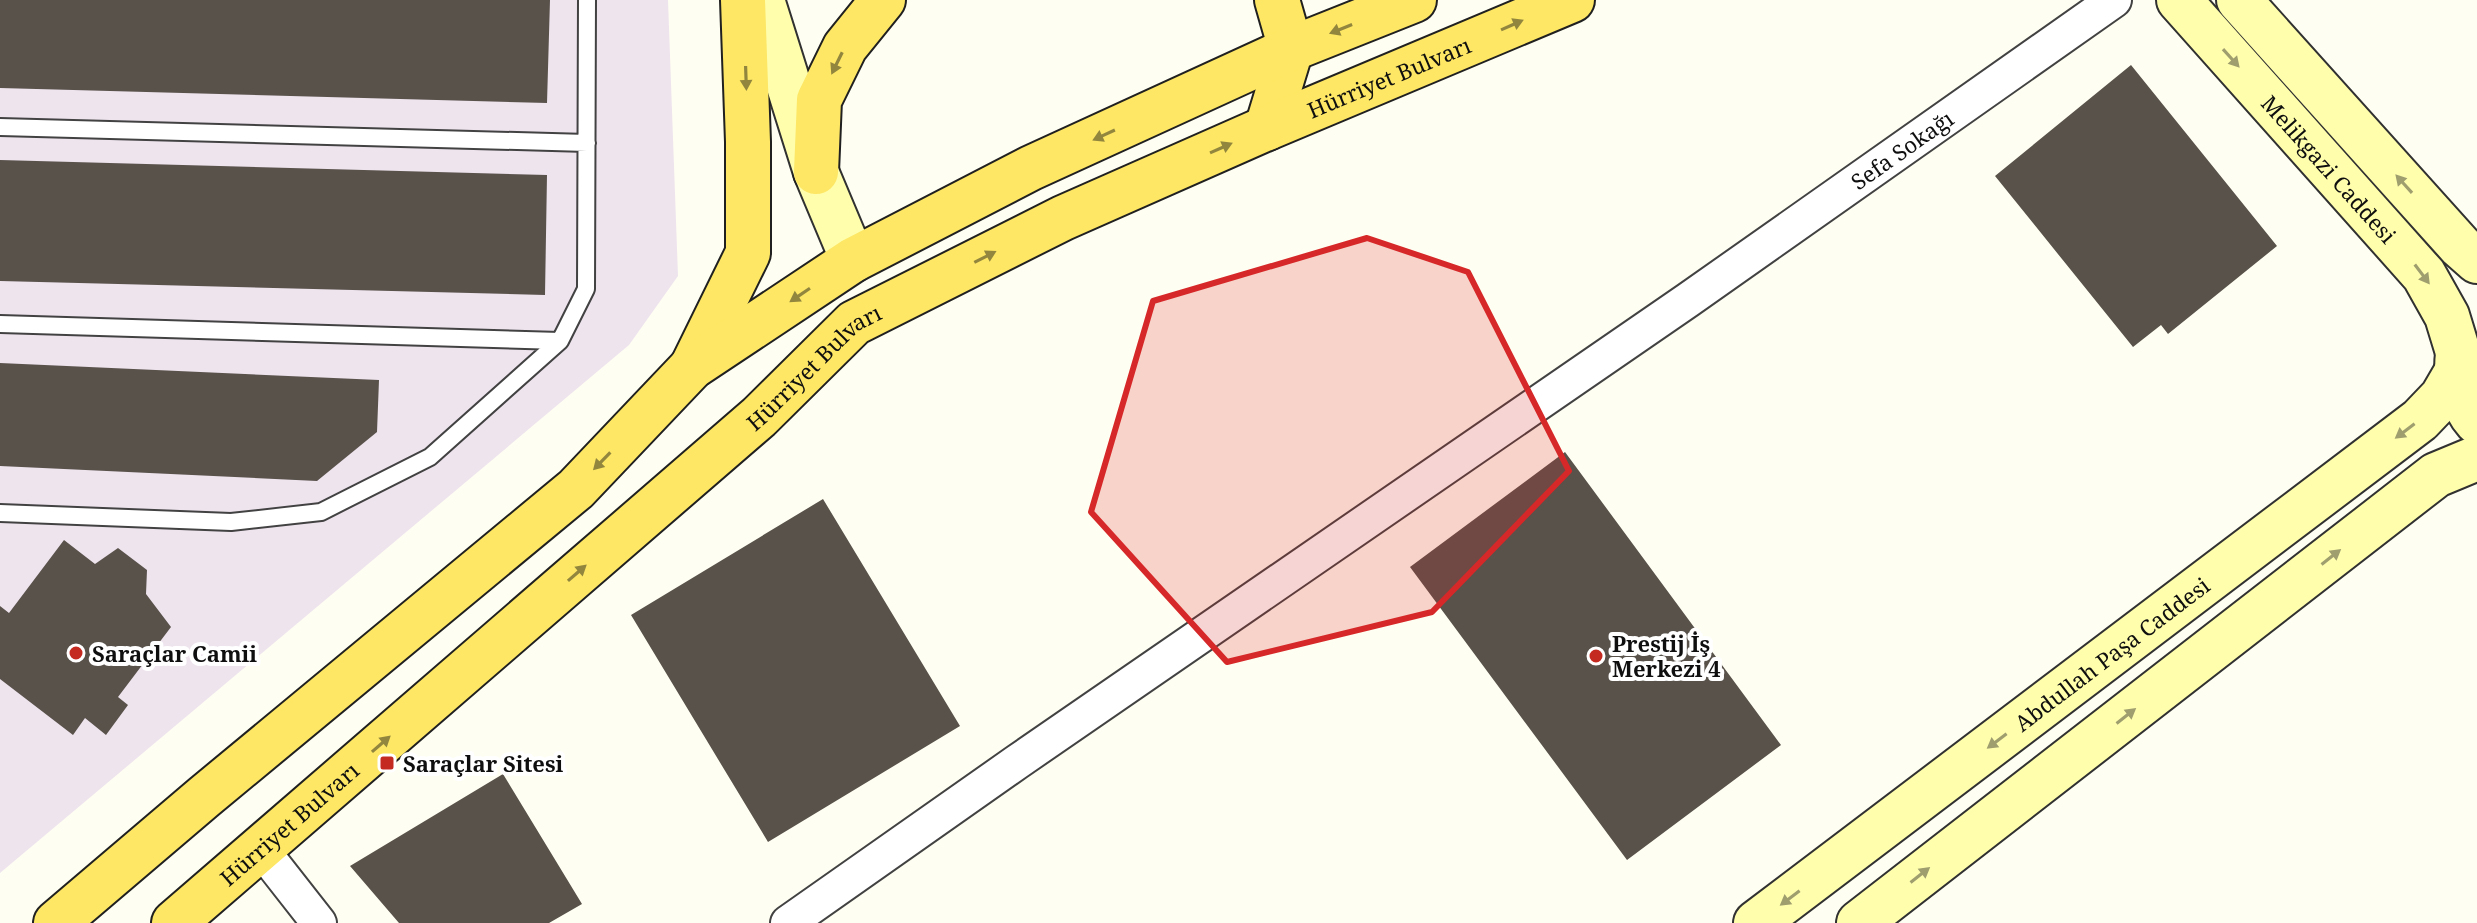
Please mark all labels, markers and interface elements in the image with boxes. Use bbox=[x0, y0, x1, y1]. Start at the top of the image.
one-way arrow bbox=[1500, 19, 1524, 32]
one-way arrow bbox=[1329, 23, 1353, 36]
street label: Hürriyet Bulvarı bbox=[1302, 29, 1475, 125]
one-way arrow bbox=[2221, 49, 2239, 68]
one-way arrow bbox=[830, 52, 844, 75]
one-way arrow bbox=[739, 66, 752, 91]
street label: Melikgazi Caddesi bbox=[2255, 88, 2403, 249]
street label: Sefa Sokağı bbox=[1845, 103, 1959, 196]
one-way arrow bbox=[1092, 128, 1116, 141]
one-way arrow bbox=[1209, 142, 1233, 155]
one-way arrow bbox=[2396, 174, 2414, 193]
one-way arrow bbox=[974, 250, 997, 264]
one-way arrow bbox=[2413, 264, 2429, 284]
one-way arrow bbox=[790, 288, 811, 303]
street label: Hürriyet Bulvarı bbox=[739, 297, 886, 437]
one-way arrow bbox=[2395, 423, 2415, 439]
one-way arrow bbox=[594, 451, 612, 470]
one-way arrow bbox=[2321, 549, 2341, 565]
one-way arrow bbox=[567, 565, 587, 582]
street label: Abdullah Paşa Caddesi bbox=[2008, 570, 2215, 737]
place label: Prestij İş Merkezi 4 bbox=[1612, 628, 1721, 683]
place label: Saraçlar Camii bbox=[92, 638, 257, 668]
marker: Saraçlar Camii bbox=[67, 644, 85, 662]
marker: Prestij İş Merkezi 4 bbox=[1587, 647, 1605, 665]
one-way arrow bbox=[2116, 708, 2136, 724]
one-way arrow bbox=[1987, 732, 2007, 748]
one-way arrow bbox=[371, 736, 391, 753]
place label: Saraçlar Sitesi bbox=[403, 748, 564, 778]
marker: Saraçlar Sitesi bbox=[378, 754, 396, 772]
street label: Hürriyet Bulvarı bbox=[213, 755, 365, 892]
one-way arrow bbox=[1910, 868, 1930, 884]
one-way arrow bbox=[1780, 889, 1800, 905]

